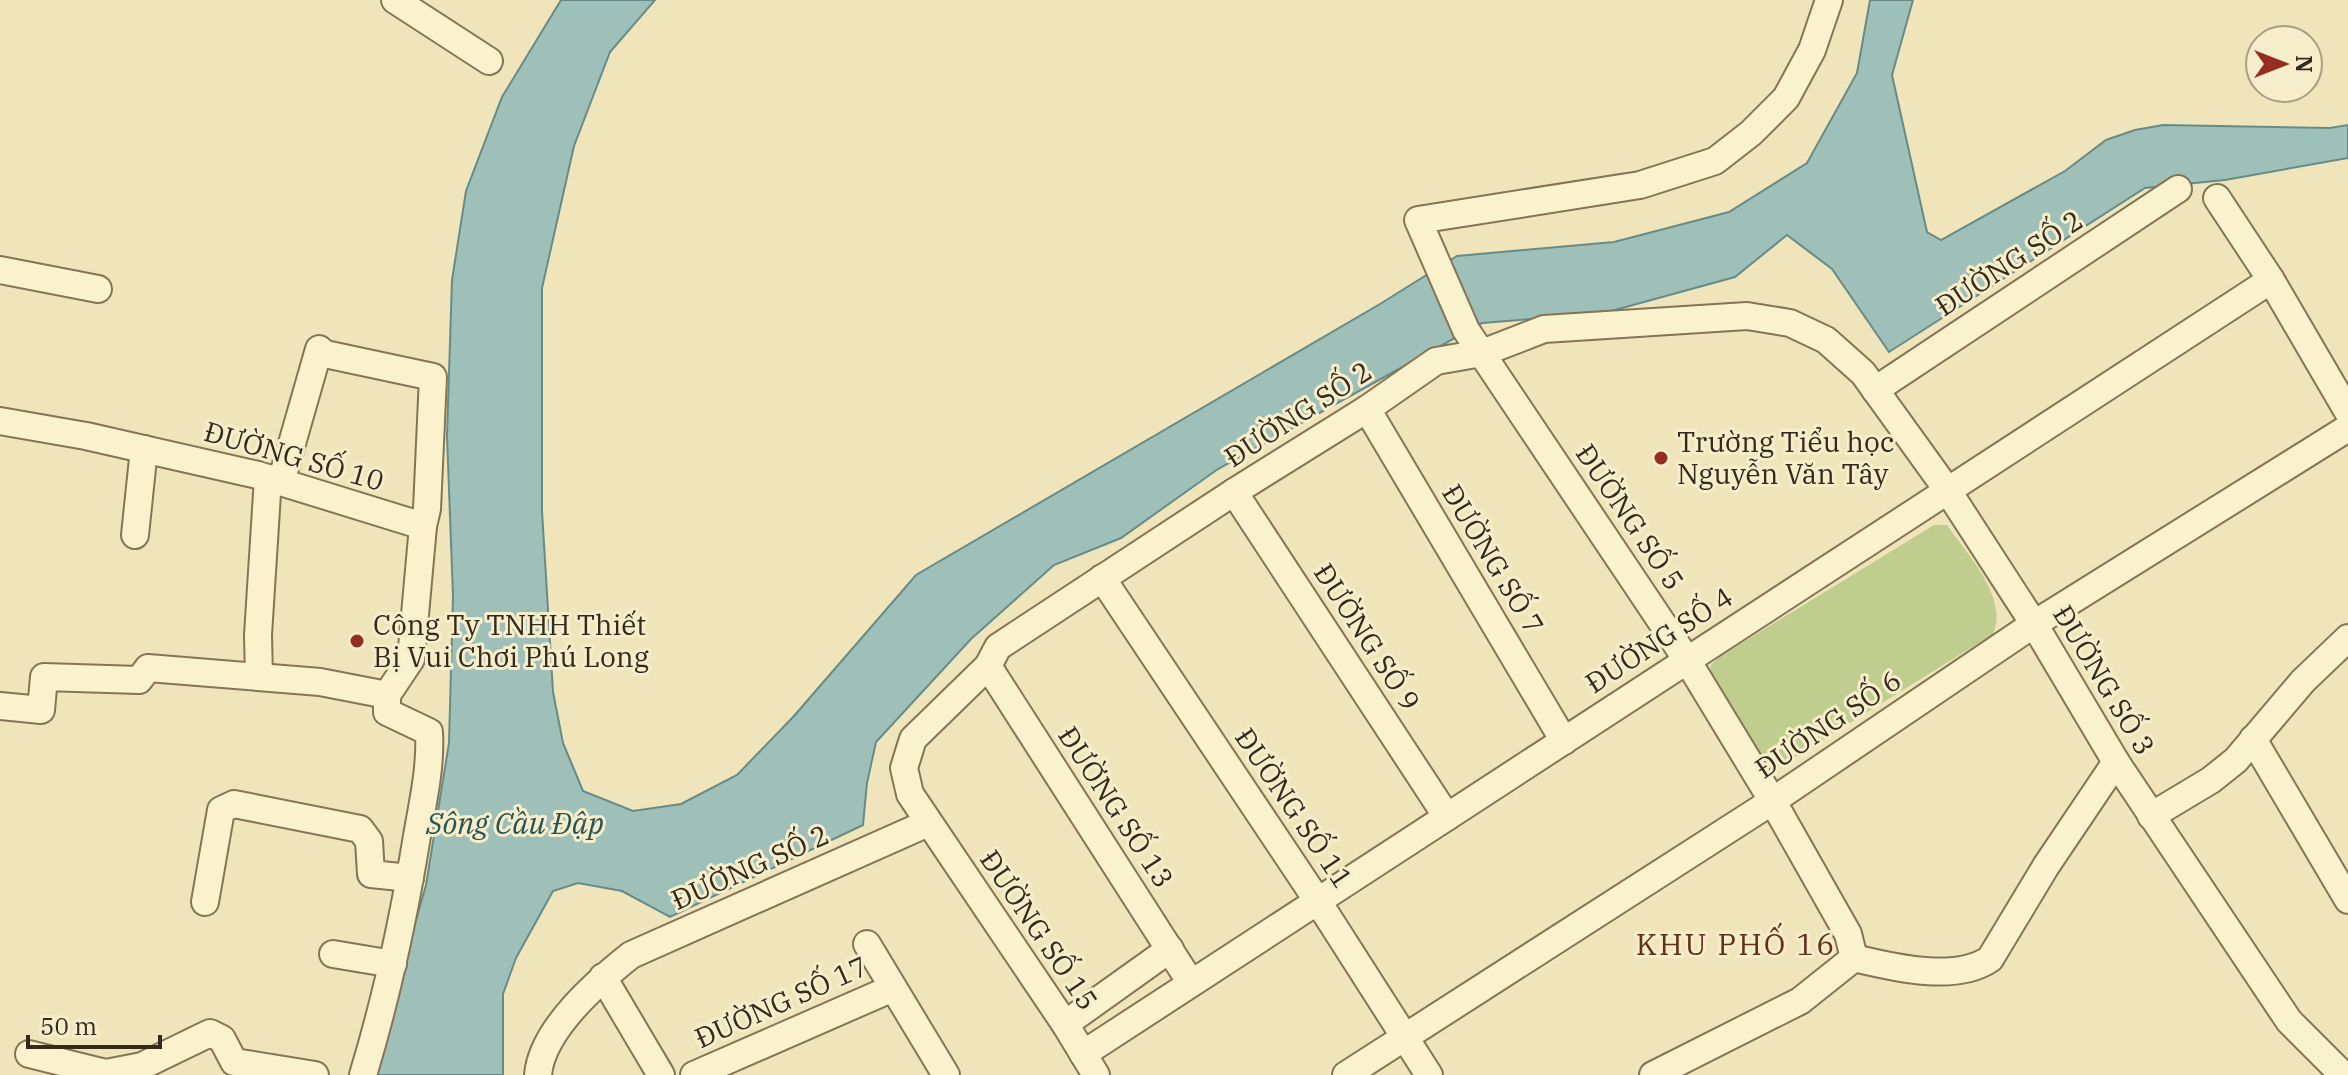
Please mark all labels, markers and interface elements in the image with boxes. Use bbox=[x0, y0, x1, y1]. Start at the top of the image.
north arrow bbox=[2244, 24, 2324, 104]
text: N bbox=[2290, 55, 2319, 73]
street label: ĐƯỜNG SỐ 2 bbox=[1927, 199, 2090, 324]
street label: ĐƯỜNG SỐ 2 bbox=[1216, 350, 1379, 475]
street label: ĐƯỜNG SỐ 10 bbox=[200, 410, 389, 499]
place label: Trường Tiểu học Nguyễn Văn Tây bbox=[1677, 423, 1894, 492]
street label: ĐƯỜNG SỐ 5 bbox=[1568, 435, 1695, 597]
marker: Trường Tiểu học Nguyễn Văn Tây bbox=[1652, 449, 1670, 467]
street label: ĐƯỜNG SỐ 7 bbox=[1434, 476, 1554, 641]
street label: ĐƯỜNG SỐ 9 bbox=[1306, 555, 1431, 718]
street label: ĐƯỜNG SỐ 4 bbox=[1577, 576, 1740, 701]
street label: ĐƯỜNG SỐ 3 bbox=[2045, 597, 2165, 762]
place label: Công Ty TNHH Thiết Bị Vui Chơi Phú Long bbox=[373, 606, 649, 675]
marker: Công Ty TNHH Thiết Bị Vui Chơi Phú Long bbox=[348, 632, 366, 650]
street label: ĐƯỜNG SỐ 6 bbox=[1746, 659, 1908, 786]
street label: ĐƯỜNG SỐ 13 bbox=[1050, 718, 1184, 895]
street label: ĐƯỜNG SỐ 11 bbox=[1227, 719, 1363, 895]
water label: Sông Cầu Đập bbox=[425, 803, 604, 842]
street label: ĐƯỜNG SỐ 2 bbox=[664, 814, 834, 918]
street label: ĐƯỜNG SỐ 15 bbox=[972, 841, 1108, 1017]
district label: KHU PHỐ 16 bbox=[1636, 922, 1836, 963]
street label: ĐƯỜNG SỐ 17 bbox=[688, 945, 873, 1056]
scale bar bbox=[28, 999, 160, 1049]
text: 50 m bbox=[40, 1010, 97, 1042]

